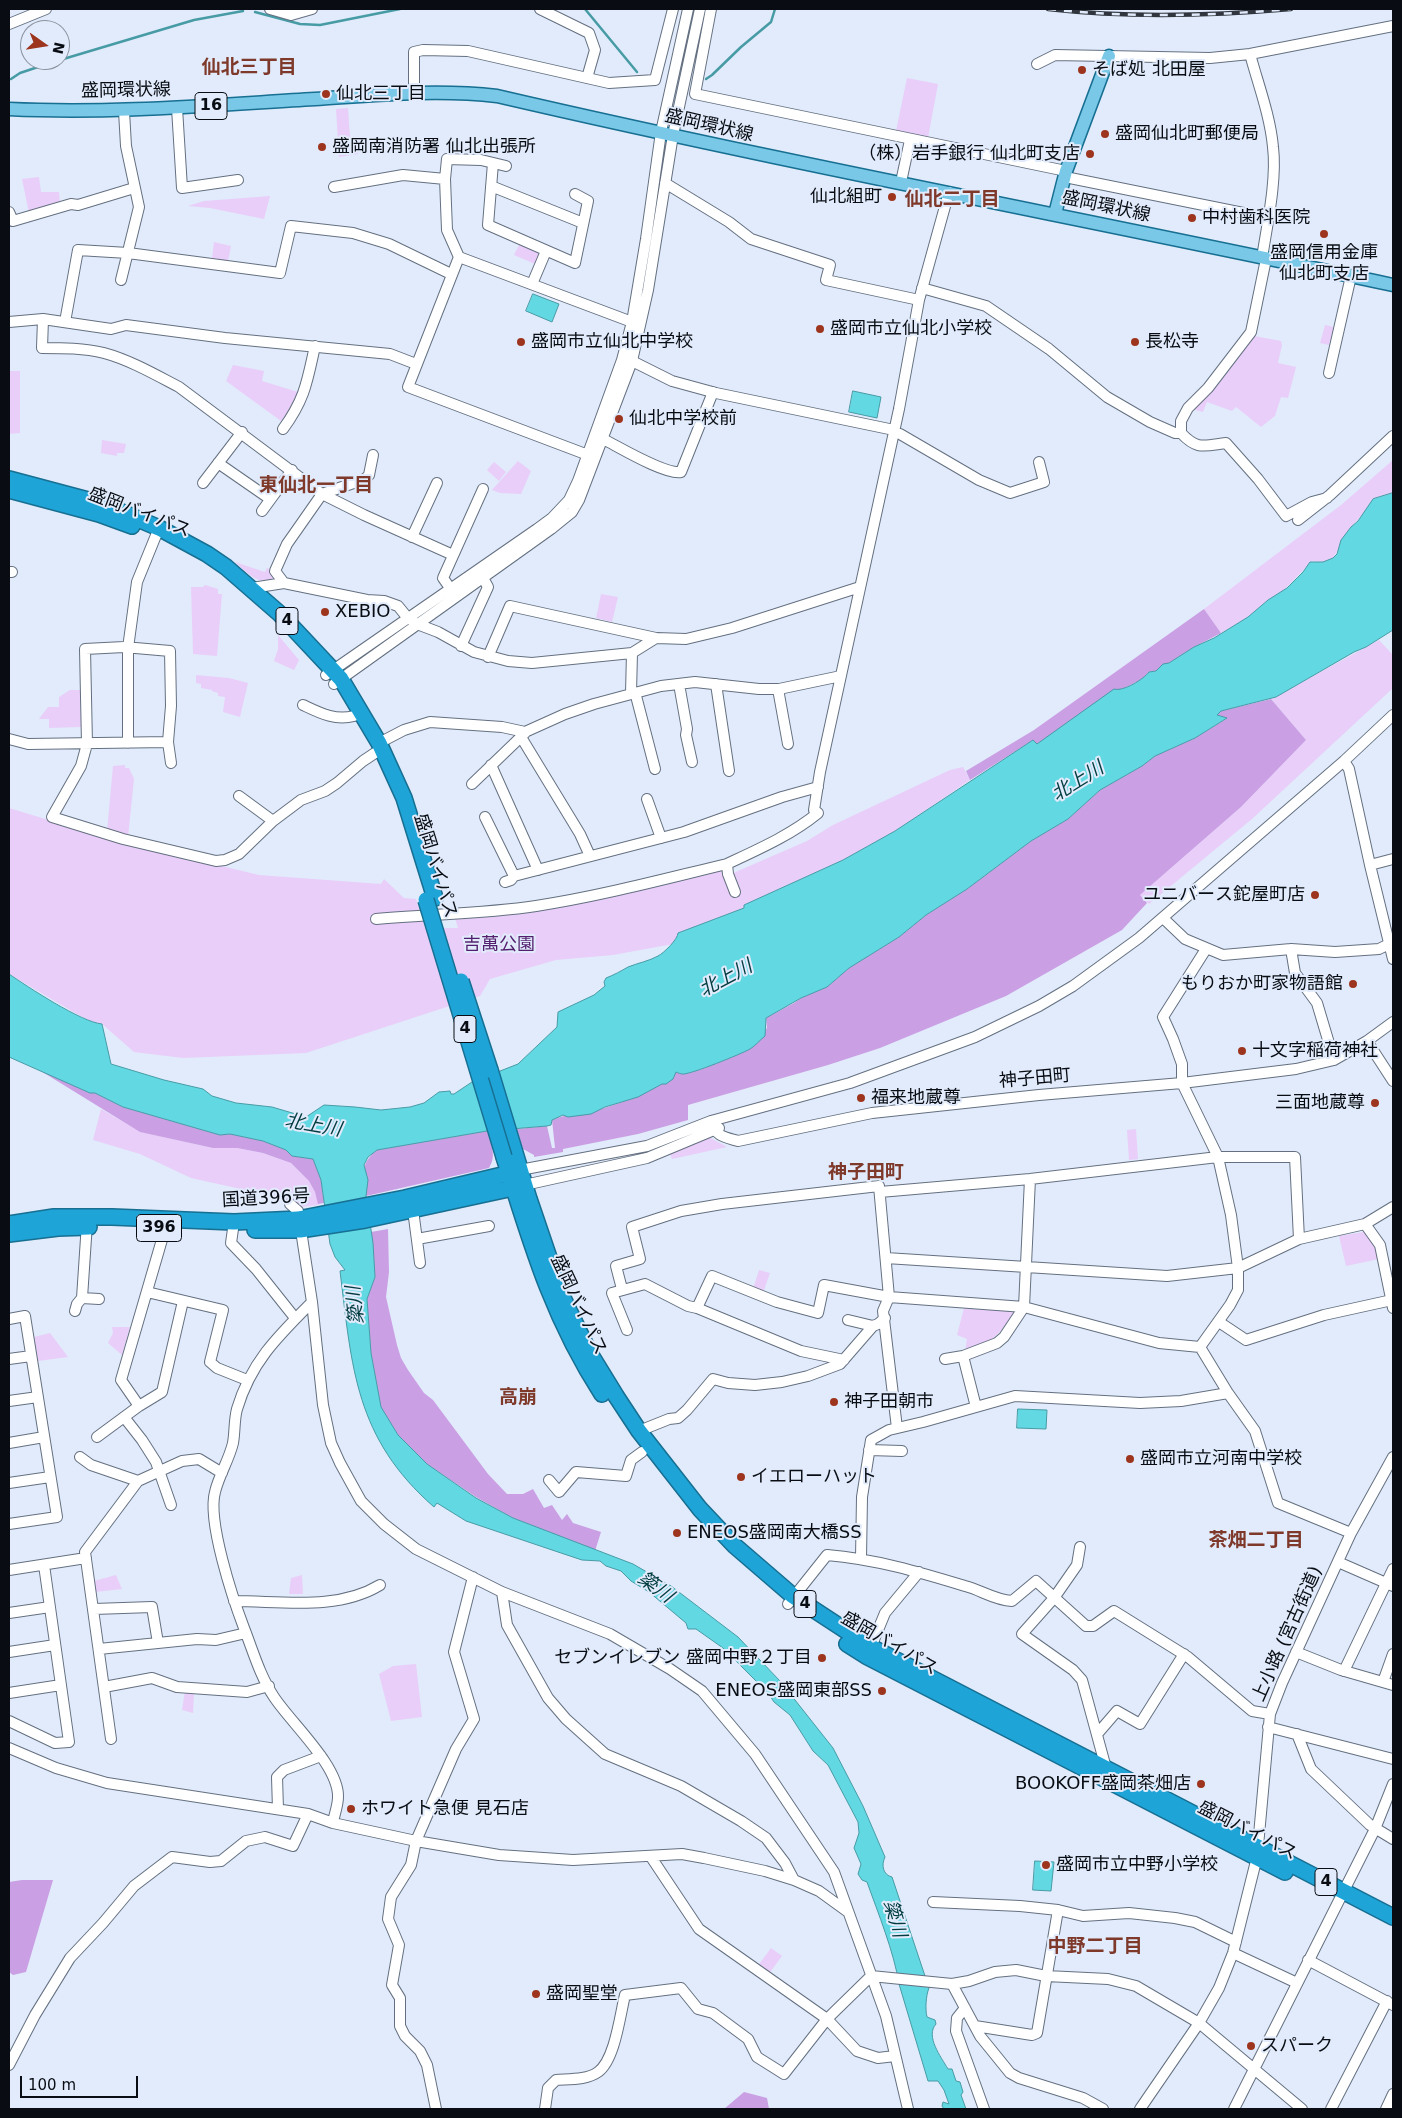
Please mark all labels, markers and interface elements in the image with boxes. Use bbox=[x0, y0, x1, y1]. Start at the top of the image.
north arrow bbox=[20, 20, 70, 70]
text: N bbox=[50, 41, 68, 56]
district label: 仙北三丁目 bbox=[202, 57, 296, 79]
place label: そば処 北田屋 bbox=[1092, 59, 1206, 81]
marker: そば処 北田屋 bbox=[1076, 64, 1088, 76]
street label: 盛岡環状線 bbox=[81, 79, 171, 103]
place label: 仙北三丁目 bbox=[336, 83, 426, 105]
marker: 仙北三丁目 bbox=[320, 88, 332, 100]
road number: 16 bbox=[195, 92, 227, 120]
street label: 盛岡環状線 bbox=[663, 105, 755, 147]
place label: 盛岡仙北町郵便局 bbox=[1115, 123, 1259, 145]
marker: 盛岡仙北町郵便局 bbox=[1099, 128, 1111, 140]
place label: 盛岡南消防署 仙北出張所 bbox=[332, 136, 536, 158]
marker: 盛岡南消防署 仙北出張所 bbox=[316, 141, 328, 153]
place label: （株）岩手銀行 仙北町支店 bbox=[858, 143, 1080, 165]
marker: （株）岩手銀行 仙北町支店 bbox=[1084, 148, 1096, 160]
place label: 仙北組町 bbox=[810, 186, 882, 208]
street label: 盛岡環状線 bbox=[1060, 187, 1152, 227]
district label: 仙北二丁目 bbox=[905, 189, 999, 211]
marker: 仙北組町 bbox=[886, 191, 898, 203]
place label: 中村歯科医院 bbox=[1202, 207, 1310, 229]
marker: 中村歯科医院 bbox=[1186, 212, 1198, 224]
marker: 盛岡信用金庫 仙北町支店 bbox=[1318, 228, 1330, 240]
place label: 盛岡信用金庫 仙北町支店 bbox=[1270, 242, 1378, 284]
place label: 盛岡市立仙北小学校 bbox=[830, 318, 992, 340]
marker: 盛岡市立仙北小学校 bbox=[814, 323, 826, 335]
place label: 盛岡市立仙北中学校 bbox=[531, 331, 693, 353]
place label: 長松寺 bbox=[1145, 331, 1199, 353]
marker: 盛岡市立仙北中学校 bbox=[515, 336, 527, 348]
marker: 長松寺 bbox=[1129, 336, 1141, 348]
place label: 仙北中学校前 bbox=[629, 408, 737, 430]
marker: 仙北中学校前 bbox=[613, 413, 625, 425]
district label: 東仙北一丁目 bbox=[259, 475, 373, 497]
street label: 盛岡バイパス bbox=[85, 484, 193, 542]
place label: XEBIO bbox=[335, 601, 391, 623]
marker: XEBIO bbox=[319, 606, 331, 618]
road number: 4 bbox=[276, 608, 298, 634]
water label: 北上川 bbox=[1048, 757, 1108, 807]
street label: 盛岡バイパス bbox=[409, 811, 461, 921]
place label: ユニバース鉈屋町店 bbox=[1143, 884, 1305, 906]
marker: ユニバース鉈屋町店 bbox=[1309, 889, 1321, 901]
park label: 吉萬公園 bbox=[463, 934, 535, 956]
water label: 北上川 bbox=[695, 956, 757, 1002]
place label: もりおか町家物語館 bbox=[1181, 973, 1343, 995]
marker: もりおか町家物語館 bbox=[1347, 978, 1359, 990]
road number: 4 bbox=[454, 1016, 476, 1042]
place label: 十文字稲荷神社 bbox=[1252, 1040, 1378, 1062]
marker: 十文字稲荷神社 bbox=[1236, 1045, 1248, 1057]
street label: 神子田町 bbox=[998, 1065, 1072, 1093]
place label: 福来地蔵尊 bbox=[871, 1087, 961, 1109]
marker: 福来地蔵尊 bbox=[855, 1092, 867, 1104]
place label: 三面地蔵尊 bbox=[1275, 1092, 1365, 1114]
marker: 三面地蔵尊 bbox=[1369, 1097, 1381, 1109]
water label: 北上川 bbox=[283, 1110, 343, 1142]
district label: 神子田町 bbox=[828, 1162, 904, 1184]
street label: 国道396号 bbox=[221, 1186, 311, 1212]
road number: 396 bbox=[136, 1214, 182, 1242]
street label: 盛岡バイパス bbox=[545, 1251, 611, 1359]
water label: 簗川 bbox=[343, 1285, 369, 1325]
district label: 高崩 bbox=[499, 1387, 537, 1409]
place label: 神子田朝市 bbox=[844, 1391, 934, 1413]
marker: 神子田朝市 bbox=[828, 1396, 840, 1408]
place label: 盛岡市立河南中学校 bbox=[1140, 1448, 1302, 1470]
marker: 盛岡市立河南中学校 bbox=[1124, 1453, 1136, 1465]
place label: イエローハット bbox=[751, 1466, 877, 1488]
marker: イエローハット bbox=[735, 1471, 747, 1483]
place label: ENEOS盛岡南大橋SS bbox=[687, 1522, 862, 1544]
marker: ENEOS盛岡南大橋SS bbox=[671, 1527, 683, 1539]
district label: 茶畑二丁目 bbox=[1209, 1530, 1303, 1552]
street label: 上小路 (宮古街道) bbox=[1248, 1563, 1328, 1705]
water label: 簗川 bbox=[633, 1568, 677, 1608]
road number: 4 bbox=[794, 1590, 816, 1618]
street label: 盛岡バイパス bbox=[837, 1608, 941, 1680]
place label: セブンイレブン 盛岡中野２丁目 bbox=[554, 1647, 812, 1669]
marker: セブンイレブン 盛岡中野２丁目 bbox=[816, 1652, 828, 1664]
place label: ENEOS盛岡東部SS bbox=[715, 1680, 872, 1702]
marker: ENEOS盛岡東部SS bbox=[876, 1685, 888, 1697]
place label: BOOKOFF盛岡茶畑店 bbox=[1015, 1773, 1191, 1795]
marker: BOOKOFF盛岡茶畑店 bbox=[1195, 1778, 1207, 1790]
street label: 盛岡バイパス bbox=[1194, 1797, 1300, 1865]
place label: ホワイト急便 見石店 bbox=[361, 1798, 529, 1820]
marker: ホワイト急便 見石店 bbox=[345, 1803, 357, 1815]
place label: 盛岡市立中野小学校 bbox=[1056, 1854, 1218, 1876]
marker: 盛岡市立中野小学校 bbox=[1040, 1859, 1052, 1871]
road number: 4 bbox=[1315, 1868, 1337, 1895]
water label: 簗川 bbox=[878, 1898, 910, 1940]
district label: 中野二丁目 bbox=[1048, 1936, 1142, 1958]
place label: 盛岡聖堂 bbox=[546, 1983, 618, 2005]
marker: 盛岡聖堂 bbox=[530, 1988, 542, 2000]
place label: スパーク bbox=[1261, 2035, 1333, 2057]
marker: スパーク bbox=[1245, 2040, 1257, 2052]
scale bar bbox=[22, 2066, 140, 2098]
text: 100 m bbox=[28, 2076, 76, 2094]

